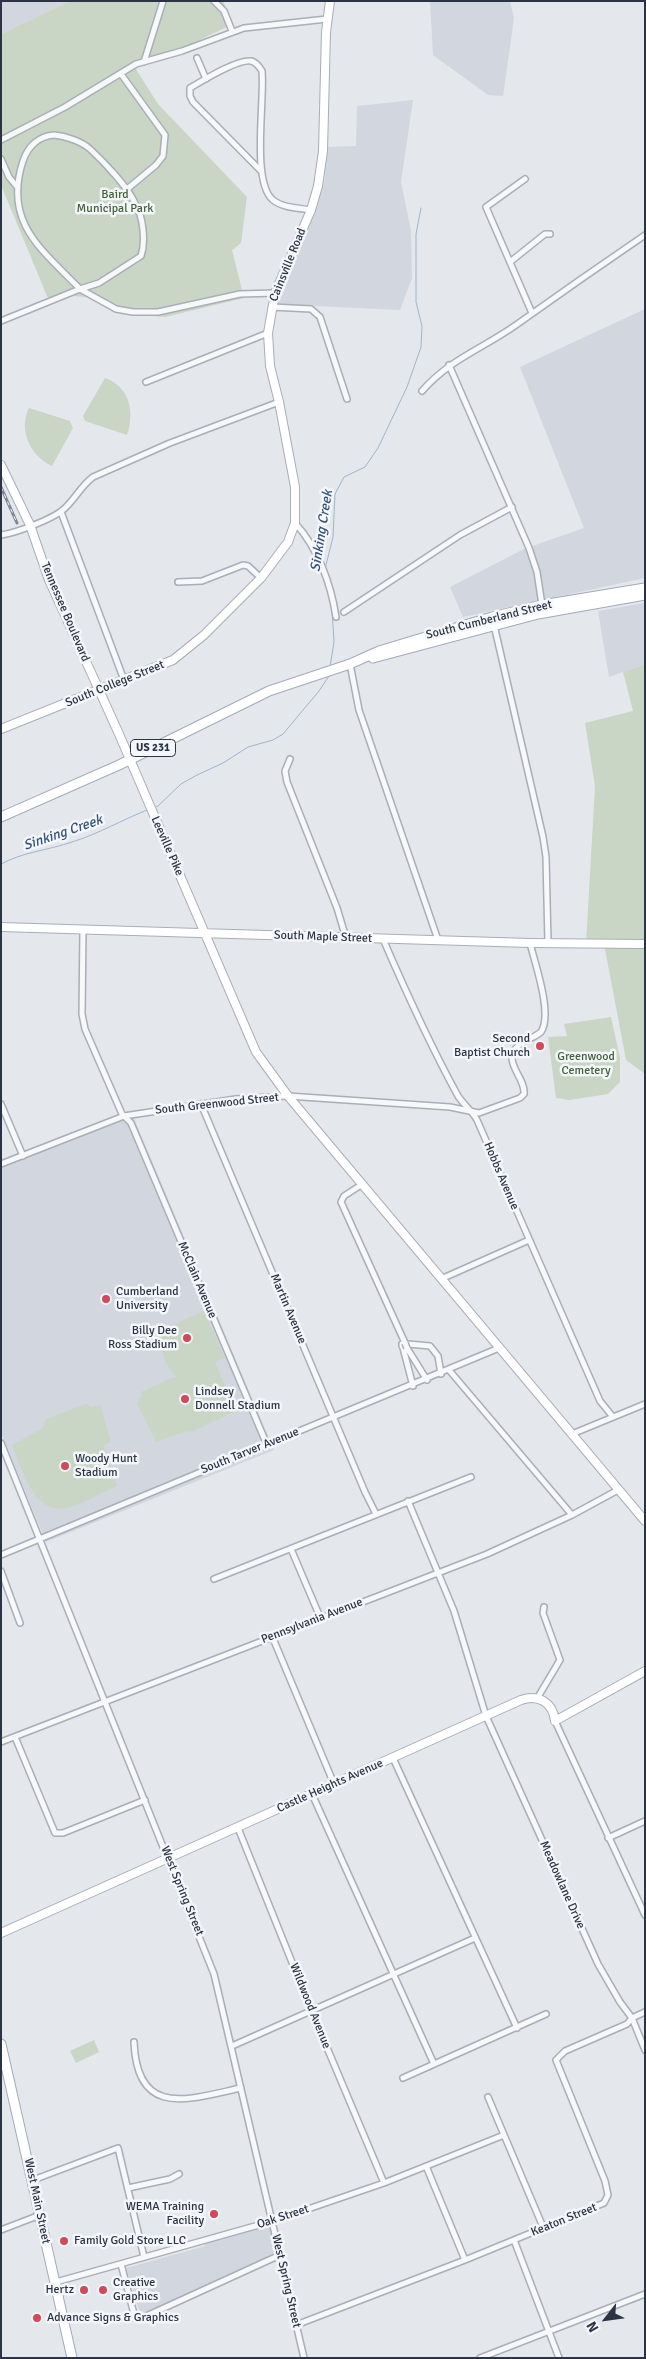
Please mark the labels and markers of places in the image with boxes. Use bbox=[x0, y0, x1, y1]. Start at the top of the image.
place label: Second Baptist Church bbox=[454, 1032, 530, 1060]
marker: Second Baptist Church bbox=[534, 1040, 546, 1052]
place label: Cumberland University bbox=[116, 1285, 179, 1313]
marker: Cumberland University bbox=[100, 1293, 112, 1305]
place label: Billy Dee Ross Stadium bbox=[108, 1324, 177, 1352]
marker: Billy Dee Ross Stadium bbox=[181, 1332, 193, 1344]
place label: Lindsey Donnell Stadium bbox=[195, 1385, 280, 1413]
marker: Lindsey Donnell Stadium bbox=[179, 1393, 191, 1405]
place label: Woody Hunt Stadium bbox=[75, 1452, 137, 1480]
marker: Woody Hunt Stadium bbox=[59, 1460, 71, 1472]
place label: WEMA Training Facility bbox=[126, 2200, 204, 2228]
marker: WEMA Training Facility bbox=[208, 2208, 220, 2220]
place label: Family Gold Store LLC bbox=[74, 2234, 186, 2248]
marker: Family Gold Store LLC bbox=[58, 2235, 70, 2247]
place label: Creative Graphics bbox=[113, 2276, 158, 2304]
place label: Hertz bbox=[46, 2283, 74, 2297]
marker: Hertz bbox=[78, 2284, 90, 2296]
marker: Creative Graphics bbox=[97, 2284, 109, 2296]
place label: Advance Signs & Graphics bbox=[47, 2311, 179, 2325]
marker: Advance Signs & Graphics bbox=[31, 2312, 43, 2324]

